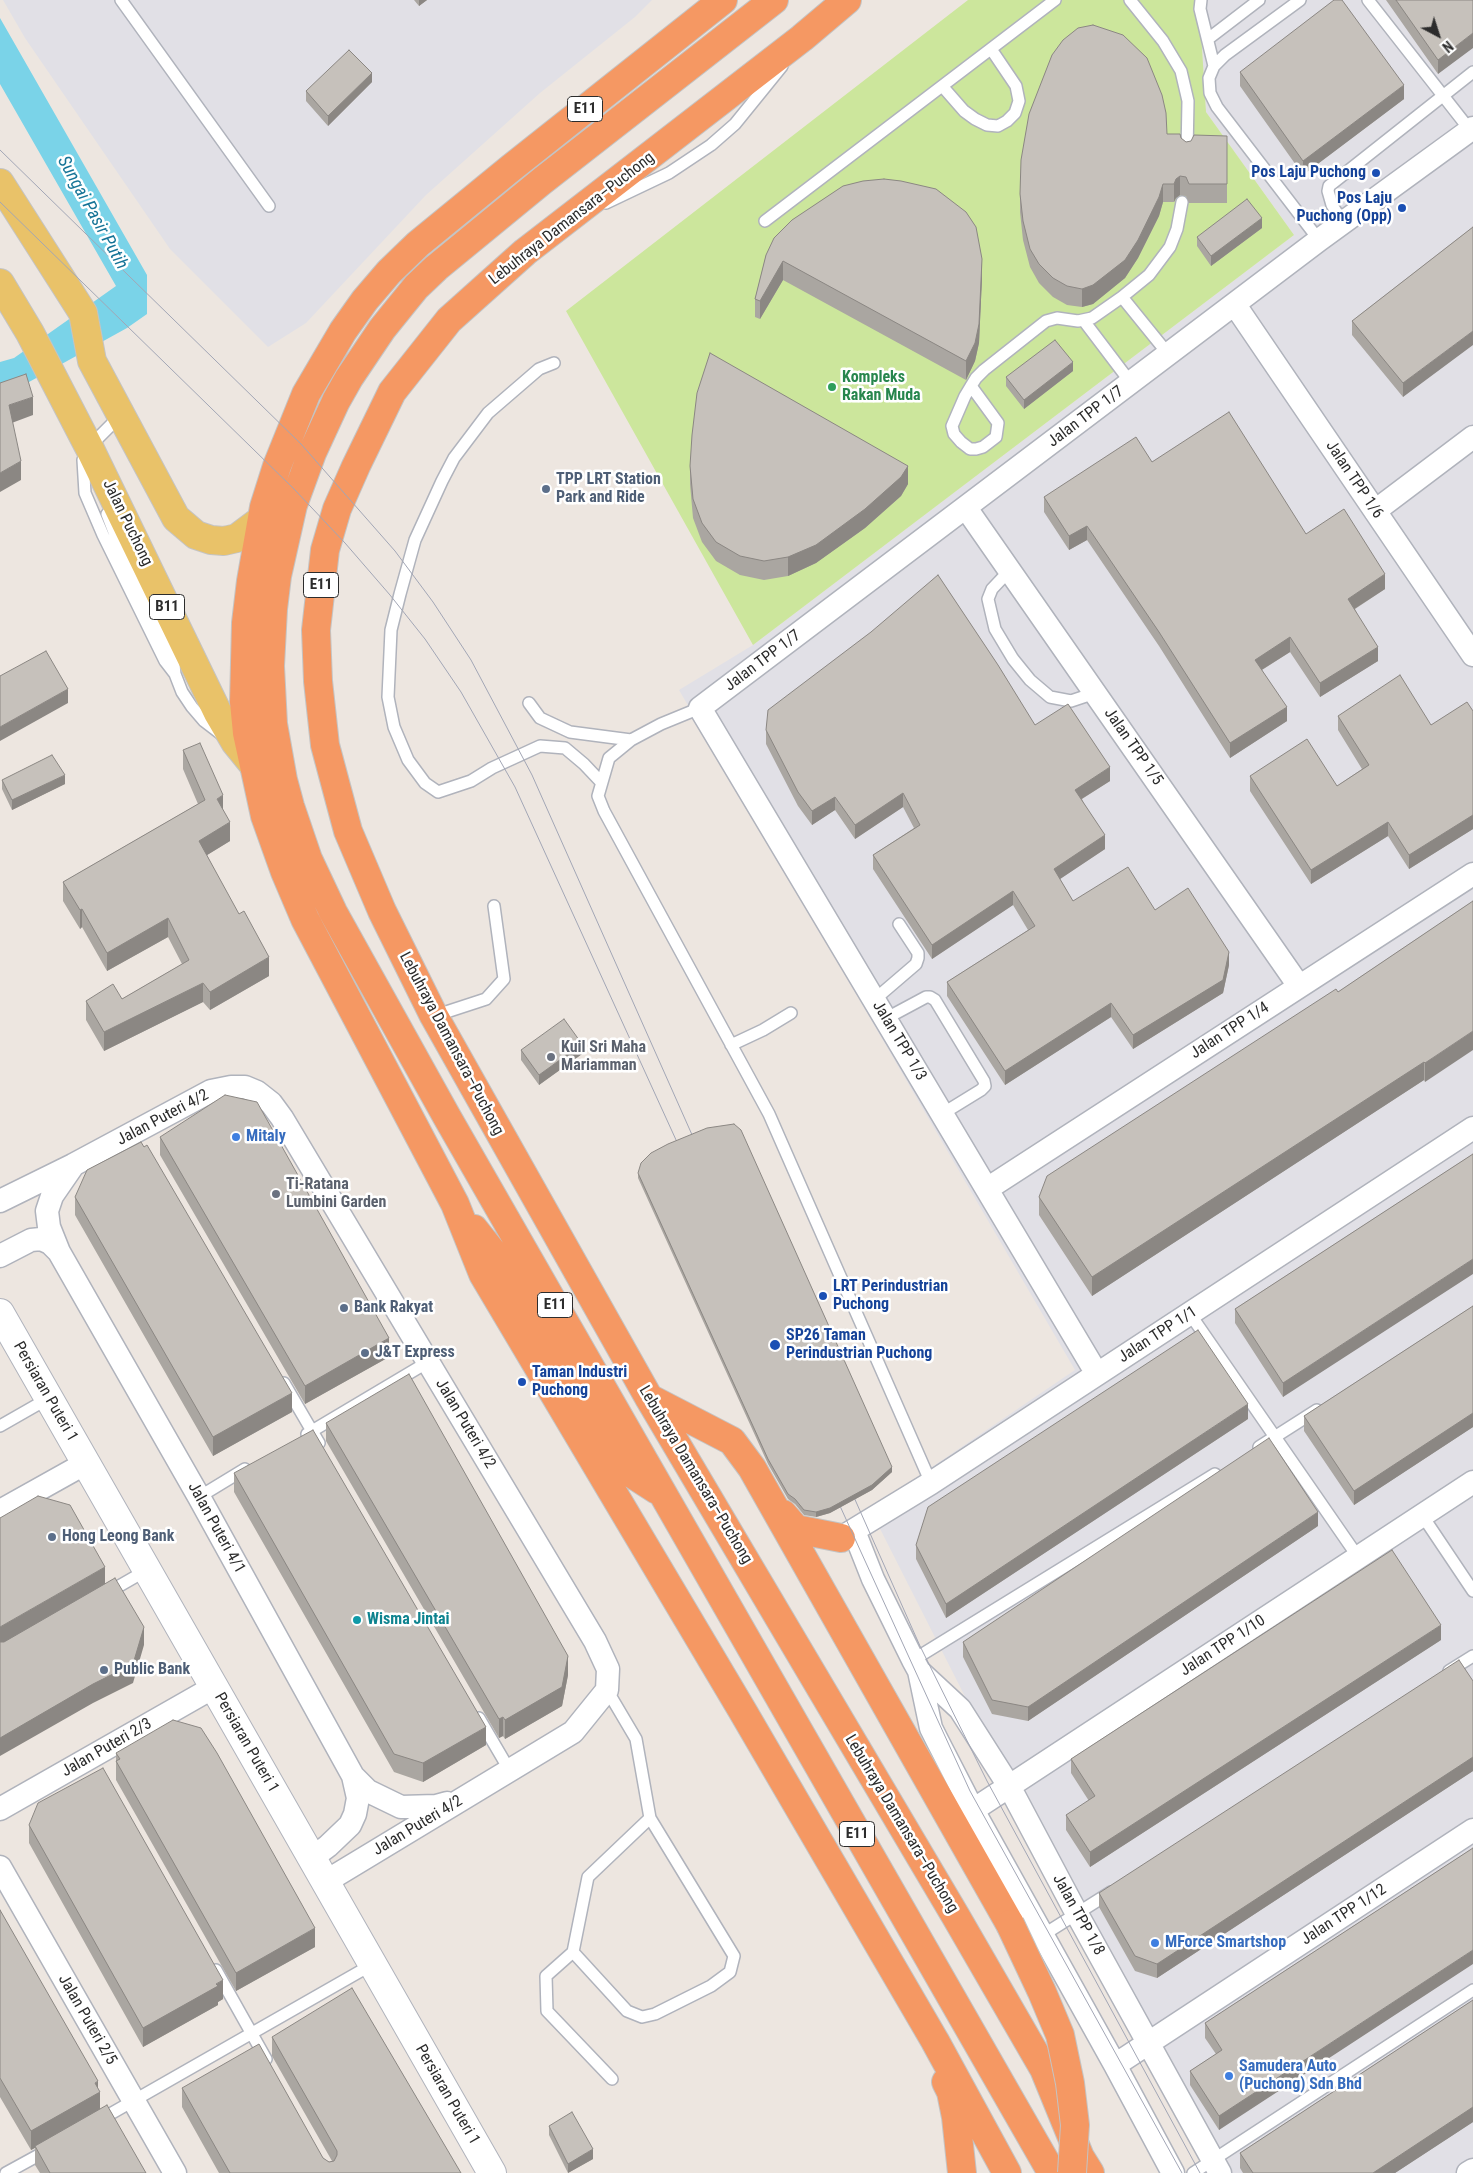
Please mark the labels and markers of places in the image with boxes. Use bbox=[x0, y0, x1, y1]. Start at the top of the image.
place label: Pos Laju Puchong bbox=[1251, 163, 1366, 183]
marker: Pos Laju Puchong bbox=[1370, 167, 1382, 179]
place label: Pos Laju Puchong (Opp) bbox=[1296, 189, 1392, 227]
marker: Pos Laju Puchong (Opp) bbox=[1396, 202, 1408, 214]
place label: Kompleks Rakan Muda bbox=[842, 368, 921, 406]
marker: Kompleks Rakan Muda bbox=[826, 381, 838, 393]
place label: TPP LRT Station Park and Ride bbox=[556, 470, 661, 508]
marker: TPP LRT Station Park and Ride bbox=[540, 483, 552, 495]
place label: Kuil Sri Maha Mariamman bbox=[561, 1038, 646, 1076]
marker: Kuil Sri Maha Mariamman bbox=[545, 1051, 557, 1063]
place label: Mitaly bbox=[246, 1127, 286, 1147]
marker: Mitaly bbox=[230, 1131, 242, 1143]
place label: Ti-Ratana Lumbini Garden bbox=[286, 1175, 386, 1213]
marker: Ti-Ratana Lumbini Garden bbox=[270, 1188, 282, 1200]
place label: LRT Perindustrian Puchong bbox=[833, 1277, 948, 1315]
marker: LRT Perindustrian Puchong bbox=[817, 1290, 829, 1302]
place label: Bank Rakyat bbox=[354, 1298, 433, 1318]
marker: Bank Rakyat bbox=[338, 1302, 350, 1314]
place label: SP26 Taman Perindustrian Puchong bbox=[786, 1326, 932, 1364]
marker: SP26 Taman Perindustrian Puchong bbox=[768, 1338, 782, 1352]
place label: J&T Express bbox=[375, 1343, 455, 1363]
marker: J&T Express bbox=[359, 1347, 371, 1359]
place label: Taman Industri Puchong bbox=[532, 1363, 627, 1401]
marker: Taman Industri Puchong bbox=[516, 1376, 528, 1388]
place label: Hong Leong Bank bbox=[62, 1527, 174, 1547]
marker: Hong Leong Bank bbox=[46, 1531, 58, 1543]
place label: Wisma Jintai bbox=[367, 1610, 450, 1630]
marker: Wisma Jintai bbox=[351, 1614, 363, 1626]
place label: Public Bank bbox=[114, 1660, 190, 1680]
marker: Public Bank bbox=[98, 1664, 110, 1676]
place label: MForce Smartshop bbox=[1165, 1933, 1286, 1953]
marker: MForce Smartshop bbox=[1149, 1937, 1161, 1949]
place label: Samudera Auto (Puchong) Sdn Bhd bbox=[1239, 2057, 1362, 2095]
marker: Samudera Auto (Puchong) Sdn Bhd bbox=[1223, 2070, 1235, 2082]

